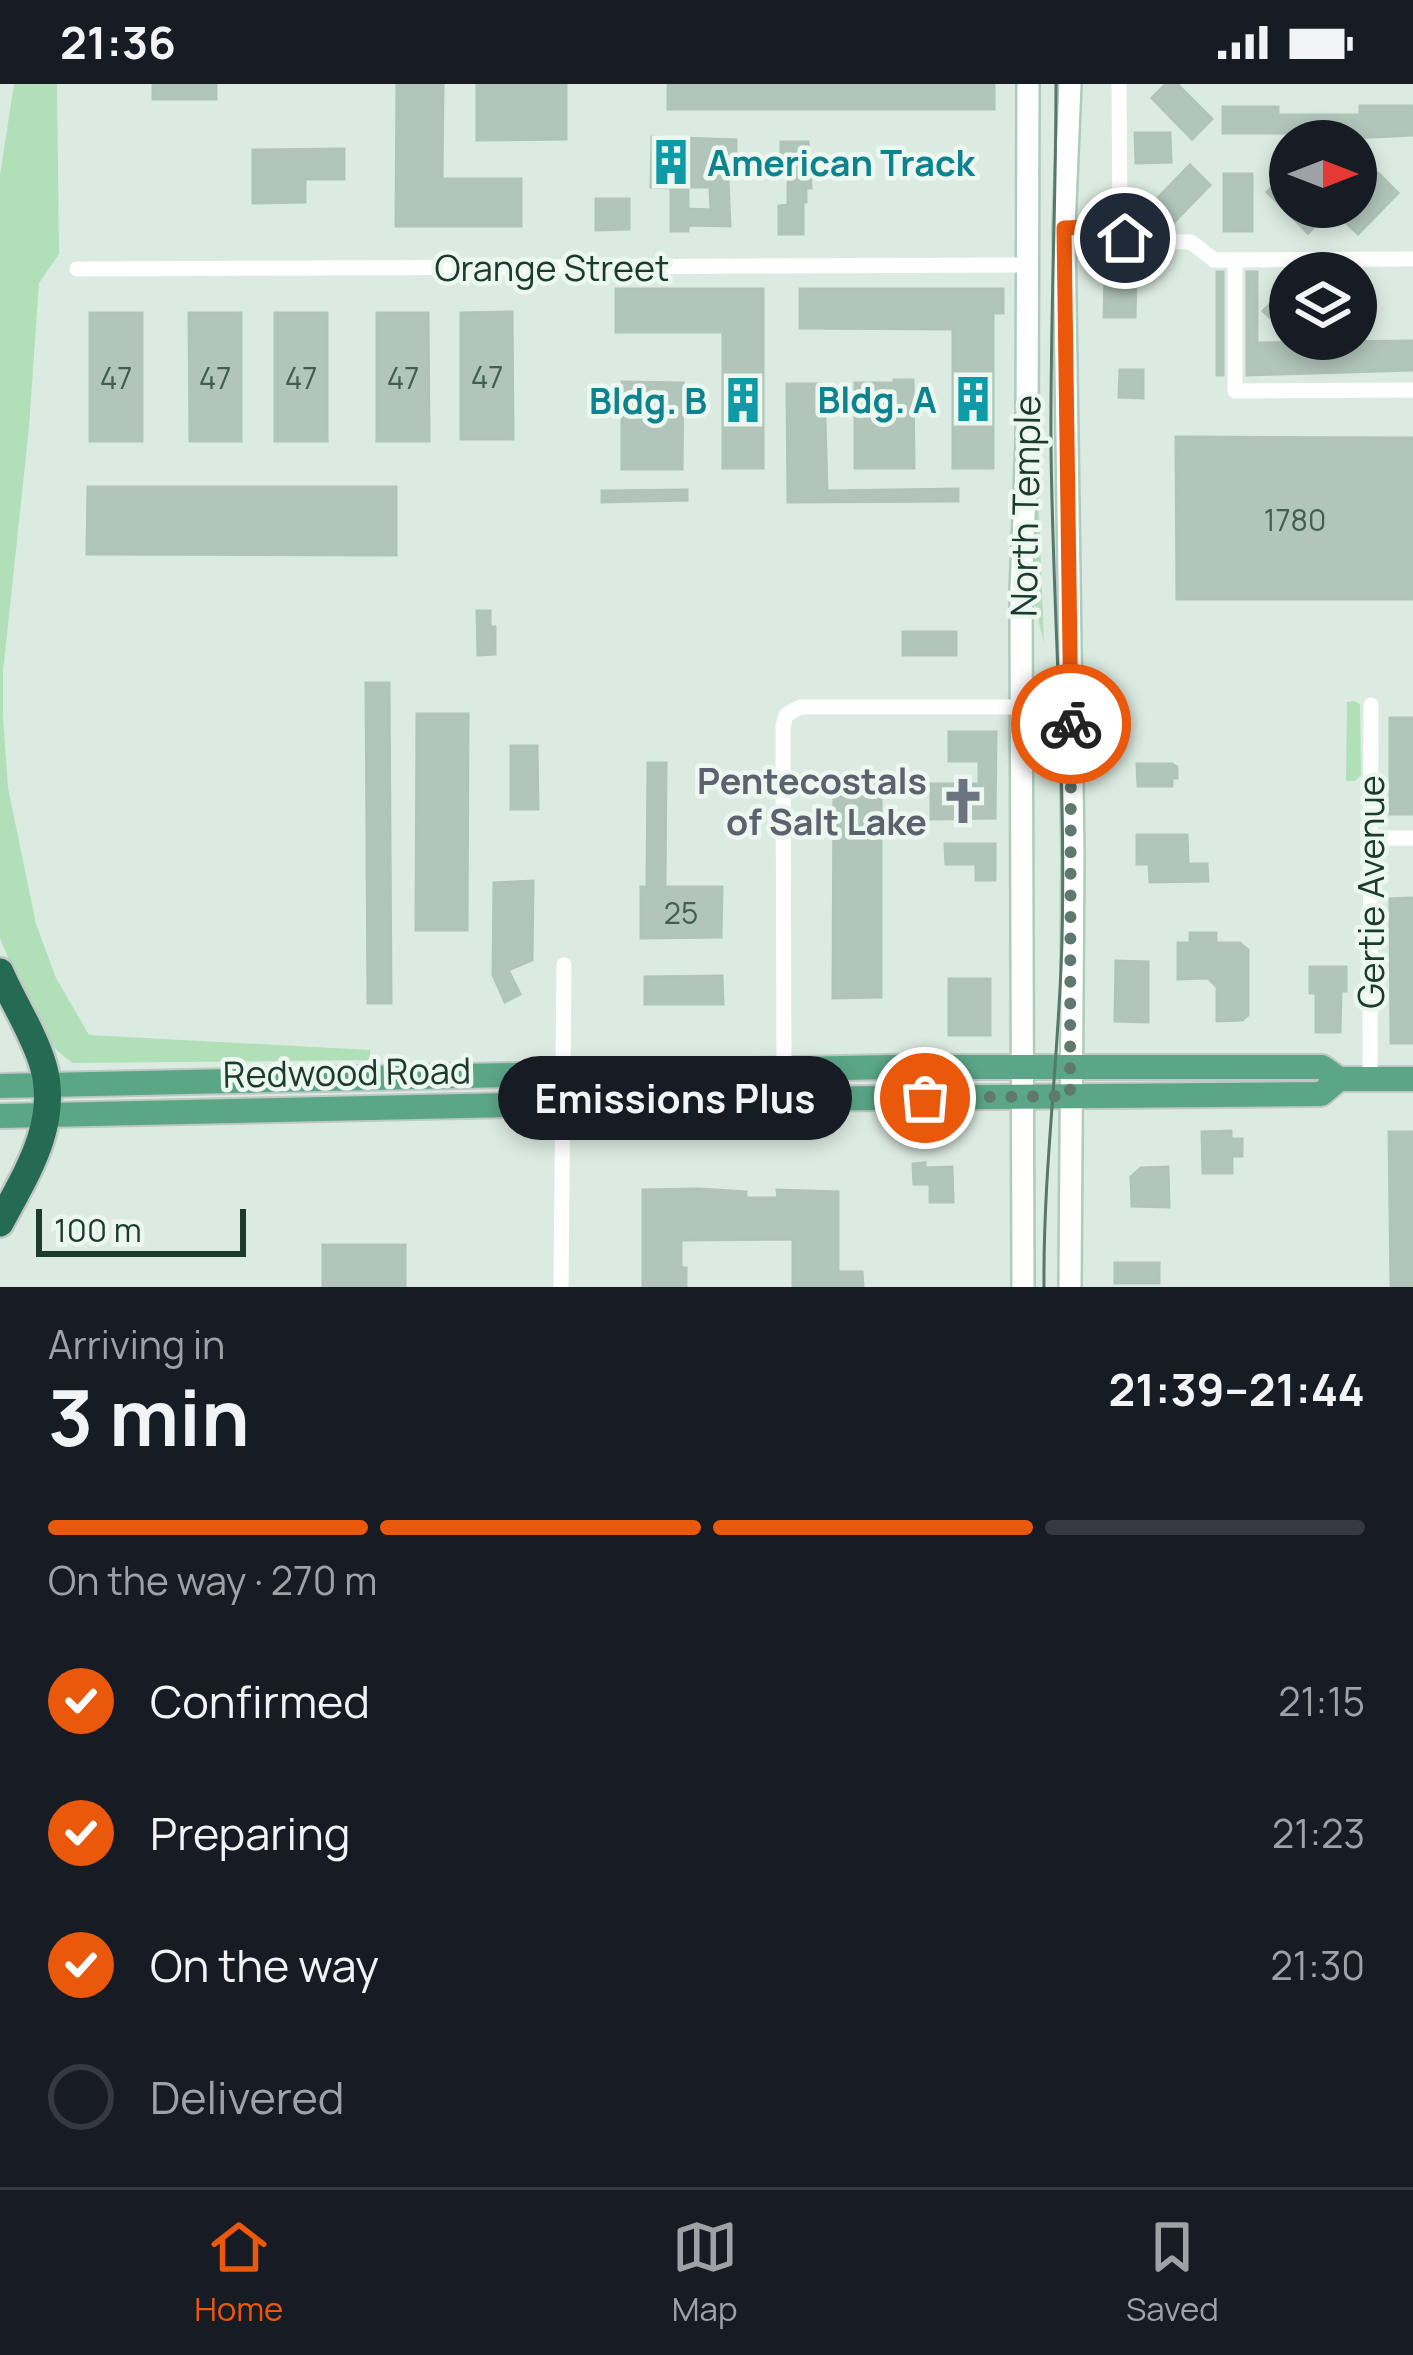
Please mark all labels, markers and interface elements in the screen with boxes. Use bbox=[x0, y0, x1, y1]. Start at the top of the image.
text: 21:36 bbox=[60, 11, 176, 73]
north arrow bbox=[1269, 120, 1377, 228]
map controls bbox=[1269, 120, 1377, 360]
building icon: American Track bbox=[646, 137, 696, 187]
place label: American Track bbox=[707, 138, 977, 187]
pin bbox=[1074, 187, 1176, 289]
icon: home bbox=[1092, 205, 1158, 271]
street label: Orange Street bbox=[435, 243, 669, 292]
button: layers bbox=[1269, 252, 1377, 360]
house number: 47 bbox=[471, 356, 503, 397]
house number: 47 bbox=[100, 357, 132, 398]
house number: 47 bbox=[199, 357, 231, 398]
house number: 47 bbox=[285, 357, 317, 398]
house number: 47 bbox=[387, 357, 419, 398]
building icon: Bldg. A bbox=[948, 374, 998, 424]
building icon: Bldg. B bbox=[718, 375, 768, 425]
place label: Bldg. A bbox=[818, 375, 937, 424]
place label: Bldg. B bbox=[589, 376, 707, 425]
street label: North Temple bbox=[999, 394, 1051, 618]
house number: 1780 bbox=[1264, 499, 1326, 540]
courier bbox=[1011, 664, 1131, 784]
icon: bike bbox=[1038, 691, 1104, 757]
place label: Pentecostals of Salt Lake bbox=[697, 756, 927, 846]
street label: Gertie Avenue bbox=[1346, 775, 1395, 1009]
church icon: Pentecostals of Salt Lake bbox=[938, 776, 988, 826]
house number: 25 bbox=[664, 892, 698, 933]
street label: Redwood Road bbox=[222, 1045, 472, 1099]
pin bbox=[874, 1047, 976, 1149]
callout: Emissions Plus bbox=[499, 1056, 853, 1140]
icon: bag bbox=[892, 1065, 958, 1131]
text: Emissions Plus bbox=[535, 1071, 815, 1125]
scale bar bbox=[36, 1203, 246, 1256]
text: 100 m bbox=[54, 1207, 142, 1252]
text: Arriving in bbox=[48, 1317, 225, 1371]
text: 21:39–21:44 bbox=[1109, 1358, 1365, 1420]
text: 3 min bbox=[48, 1363, 250, 1469]
text: On the way · 270 m bbox=[48, 1553, 377, 1607]
icon: check bbox=[48, 1668, 114, 1734]
text: Confirmed bbox=[150, 1670, 370, 1732]
text: 21:15 bbox=[1278, 1674, 1365, 1728]
icon: check bbox=[48, 1800, 114, 1866]
text: Preparing bbox=[150, 1802, 350, 1864]
text: 21:23 bbox=[1272, 1806, 1365, 1860]
icon: check bbox=[48, 1932, 114, 1998]
text: On the way bbox=[150, 1934, 379, 1996]
text: 21:30 bbox=[1271, 1938, 1365, 1992]
text: Delivered bbox=[150, 2066, 345, 2128]
tab: Home bbox=[194, 2214, 283, 2331]
tab: Map bbox=[672, 2214, 738, 2331]
tab: Saved bbox=[1126, 2214, 1219, 2331]

